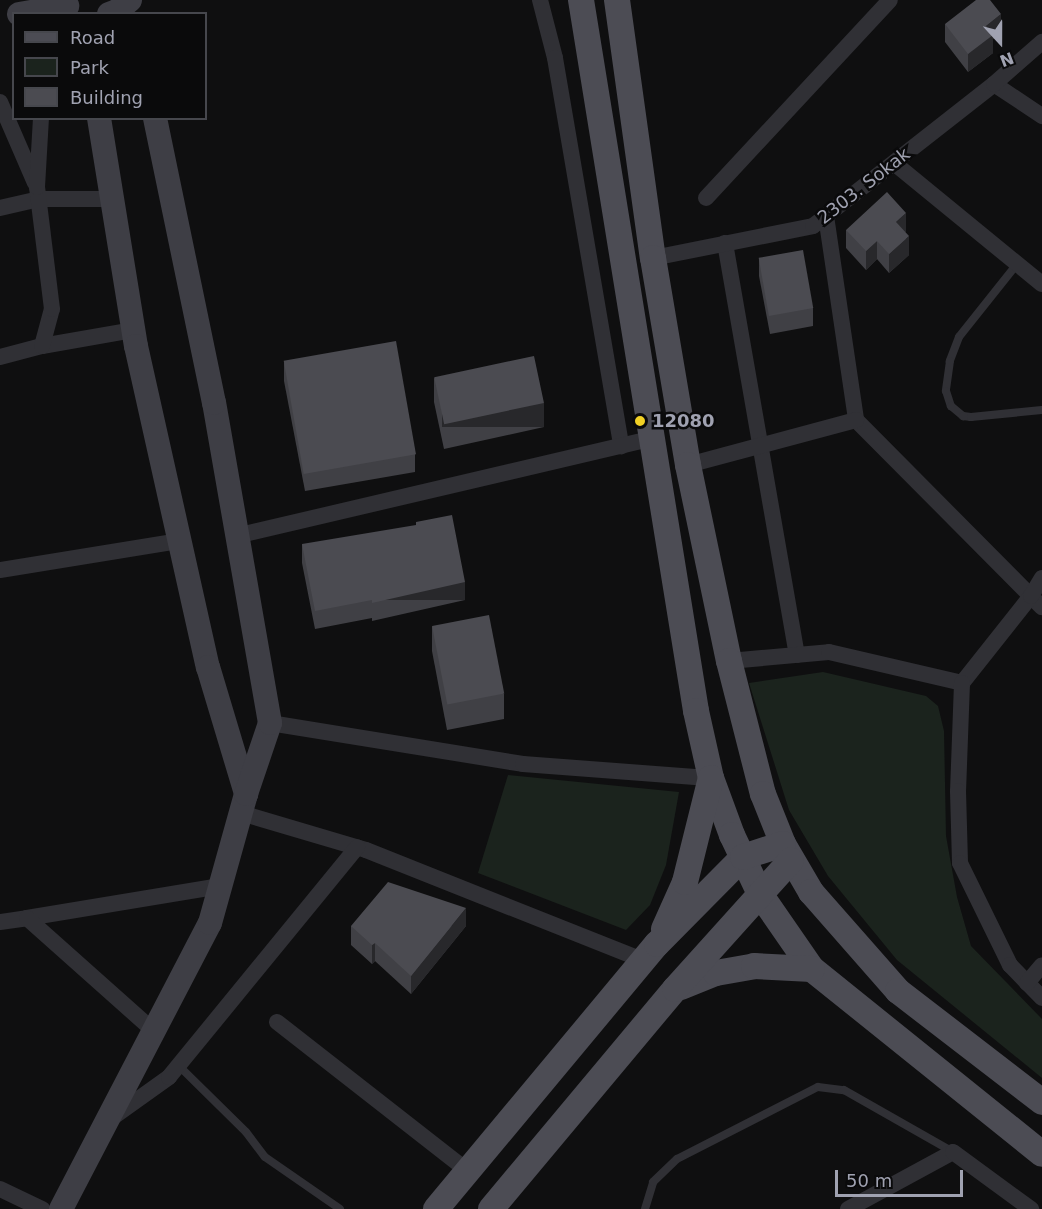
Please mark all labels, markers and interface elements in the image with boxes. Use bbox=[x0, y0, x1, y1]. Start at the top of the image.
legend bbox=[12, 12, 207, 120]
north arrow bbox=[970, 12, 1030, 72]
text: Road bbox=[70, 27, 115, 48]
text: N bbox=[997, 48, 1016, 71]
text: Park bbox=[70, 57, 109, 78]
text: Building bbox=[70, 87, 143, 108]
street label: 2303. Sokak bbox=[814, 143, 914, 229]
place label: 12080 bbox=[652, 410, 715, 432]
marker: 12080 bbox=[633, 414, 647, 428]
scale bar bbox=[838, 1158, 966, 1196]
text: 50 m bbox=[846, 1170, 892, 1191]

